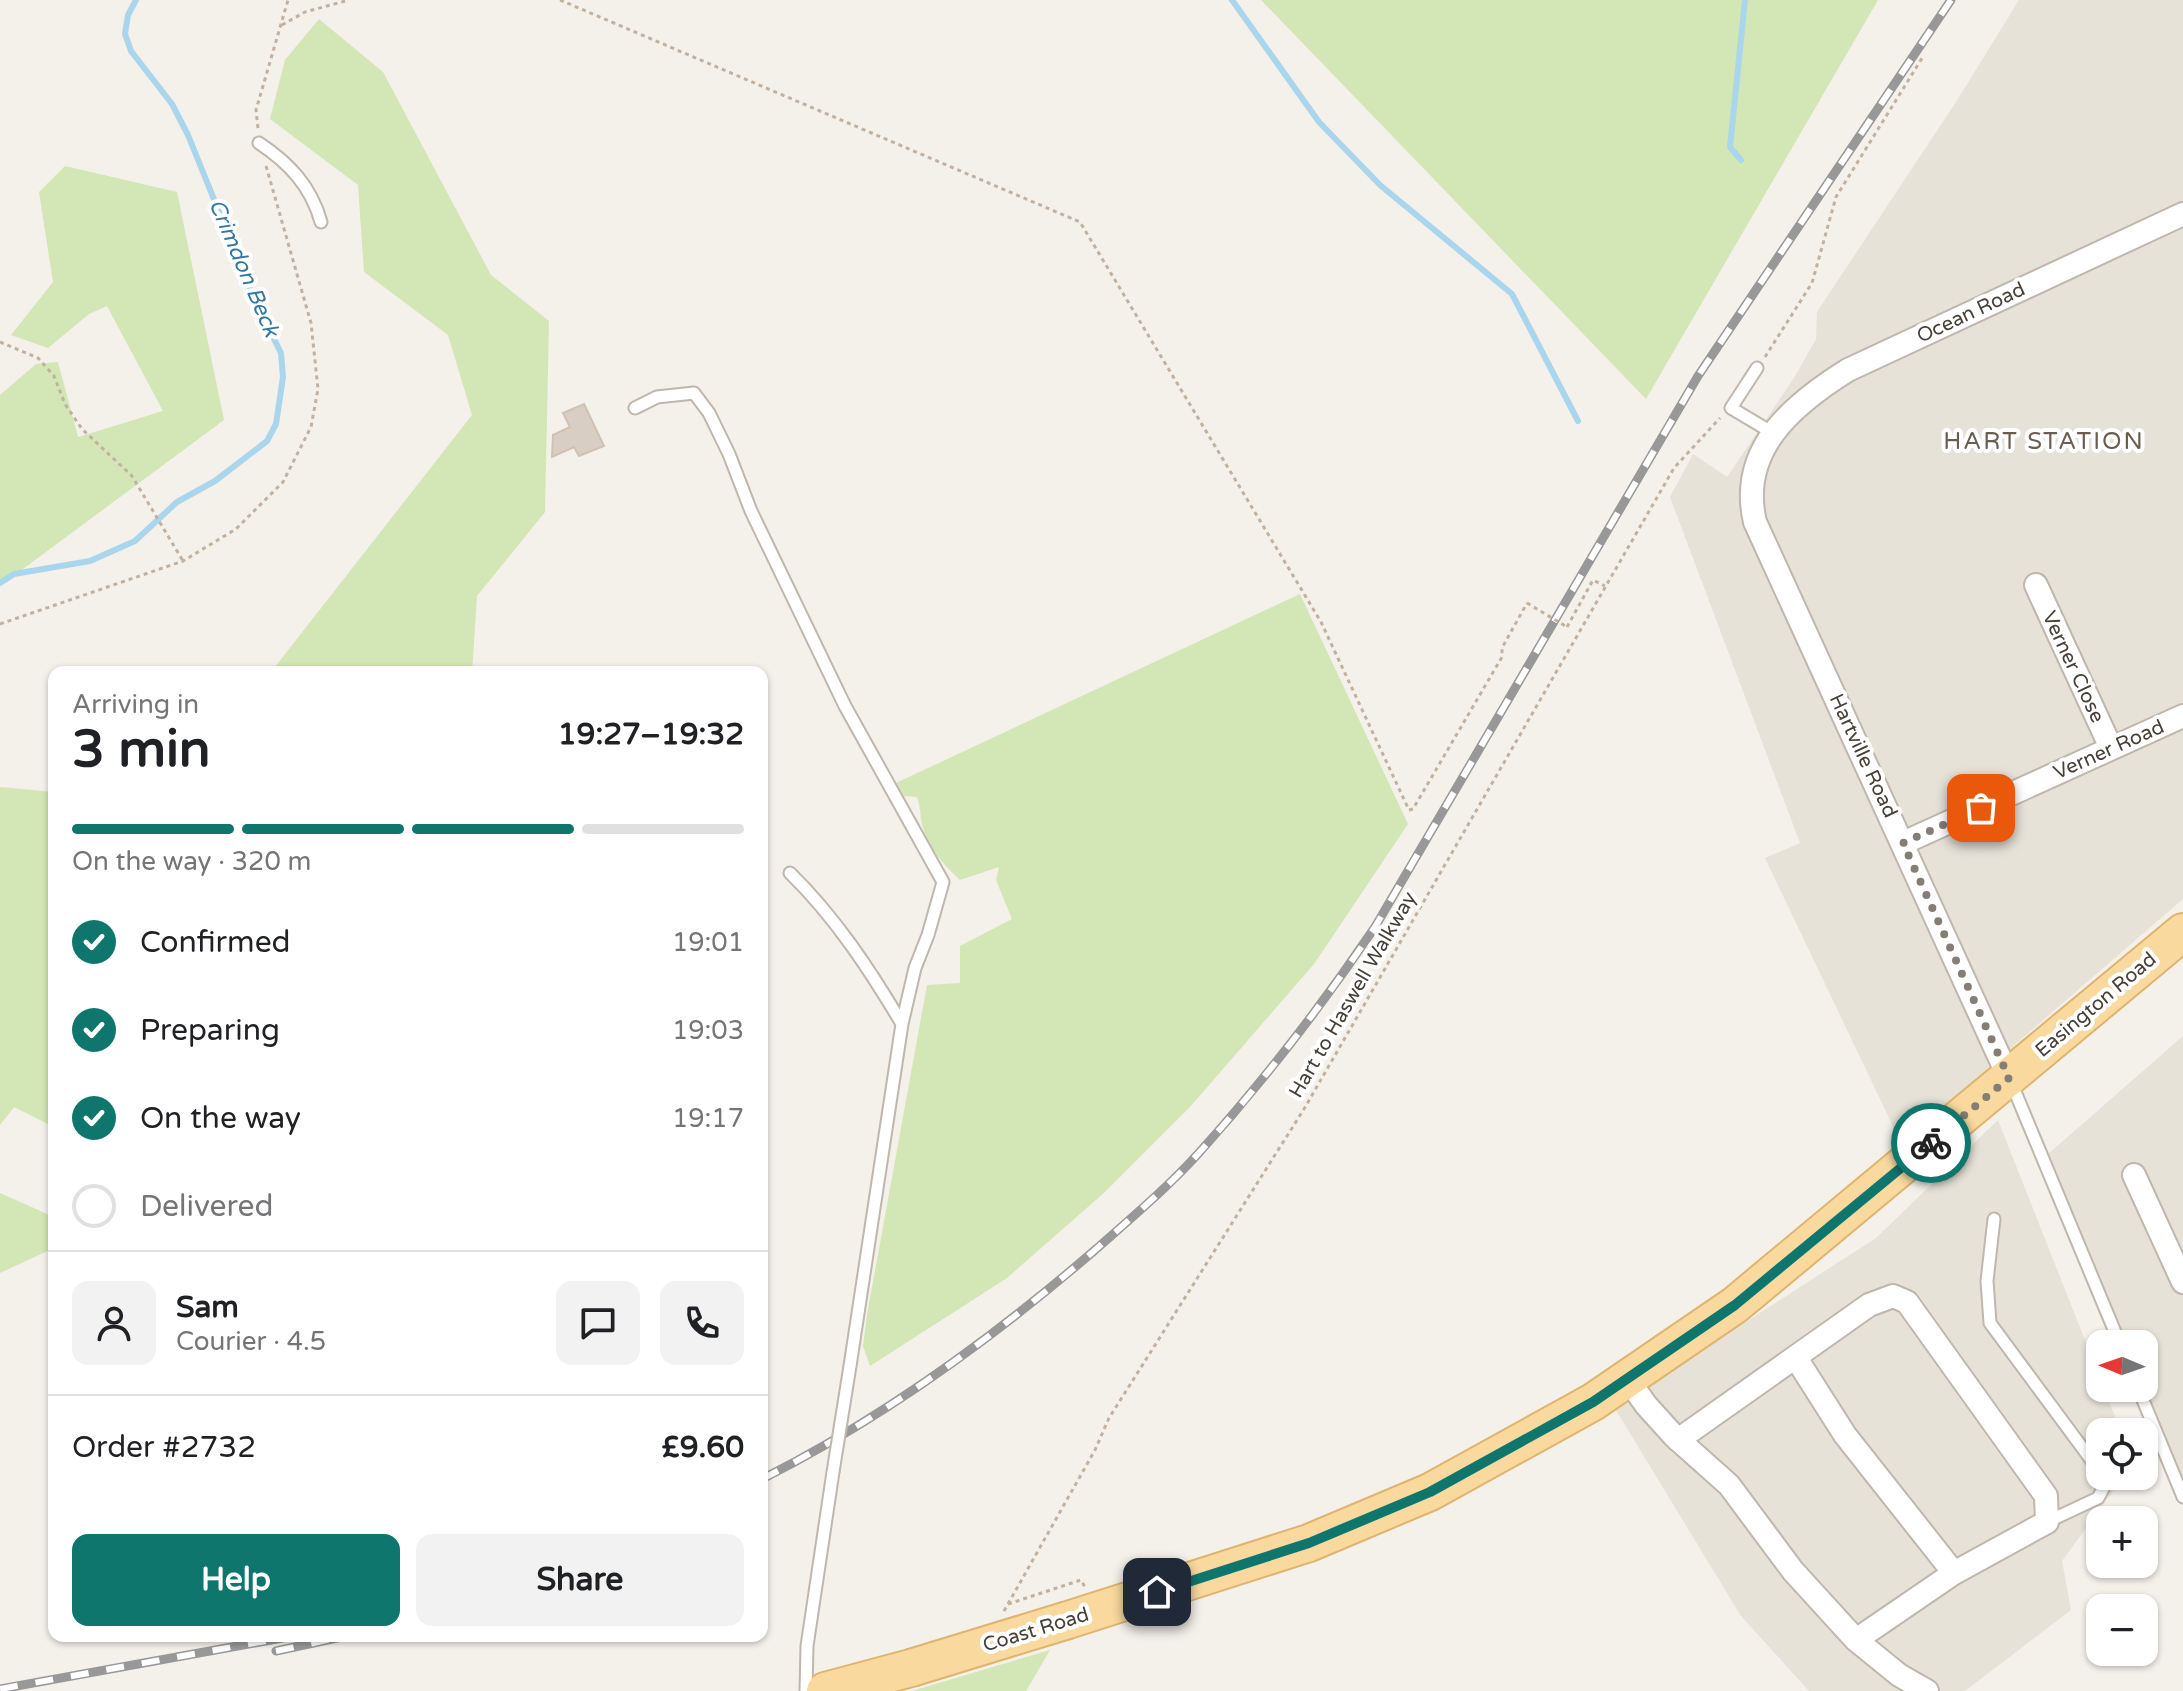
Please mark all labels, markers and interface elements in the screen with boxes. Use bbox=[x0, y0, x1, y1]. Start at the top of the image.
water label: Crimdon Beck bbox=[203, 195, 285, 343]
street label: Ocean Road bbox=[1913, 277, 2029, 349]
district label: HART STATION bbox=[1943, 427, 2145, 456]
street label: Verner Close bbox=[2037, 608, 2109, 726]
text: Arriving in bbox=[72, 689, 199, 720]
street label: Hartville Road bbox=[1824, 690, 1902, 822]
street label: Verner Road bbox=[2050, 715, 2168, 785]
text: 19:27–19:32 bbox=[558, 716, 744, 753]
text: 3 min bbox=[72, 718, 211, 781]
pin bbox=[1947, 774, 2015, 842]
icon: bag bbox=[1959, 786, 2003, 830]
text: On the way · 320 m bbox=[72, 846, 311, 877]
street label: Hart to Haswell Walkway bbox=[1284, 888, 1422, 1102]
icon: check bbox=[72, 920, 116, 964]
text: Confirmed bbox=[140, 924, 291, 961]
text: 19:01 bbox=[672, 927, 744, 958]
street label: Easington Road bbox=[2031, 947, 2161, 1063]
icon: check bbox=[72, 1008, 116, 1052]
text: Preparing bbox=[140, 1012, 280, 1049]
text: 19:03 bbox=[672, 1015, 744, 1046]
icon: check bbox=[72, 1096, 116, 1140]
text: On the way bbox=[140, 1100, 301, 1137]
text: 19:17 bbox=[672, 1103, 744, 1134]
courier bbox=[1891, 1103, 1971, 1183]
icon: bike bbox=[1909, 1121, 1953, 1165]
text: Delivered bbox=[140, 1188, 274, 1225]
button: person bbox=[72, 1281, 156, 1365]
button: chat bbox=[556, 1281, 640, 1365]
button: phone bbox=[660, 1281, 744, 1365]
text: Sam bbox=[176, 1289, 239, 1326]
text: Courier · 4.5 bbox=[176, 1326, 326, 1357]
north arrow bbox=[2086, 1330, 2158, 1402]
map controls bbox=[2086, 1330, 2158, 1666]
button: locate bbox=[2086, 1418, 2158, 1490]
text: Order #2732 bbox=[72, 1429, 256, 1466]
text: £9.60 bbox=[662, 1429, 744, 1466]
button: + bbox=[2086, 1506, 2158, 1578]
button: Help bbox=[72, 1534, 400, 1626]
button: Share bbox=[416, 1534, 744, 1626]
pin bbox=[1123, 1558, 1191, 1626]
icon: home bbox=[1135, 1570, 1179, 1614]
button: − bbox=[2086, 1594, 2158, 1666]
street label: Coast Road bbox=[980, 1603, 1092, 1657]

